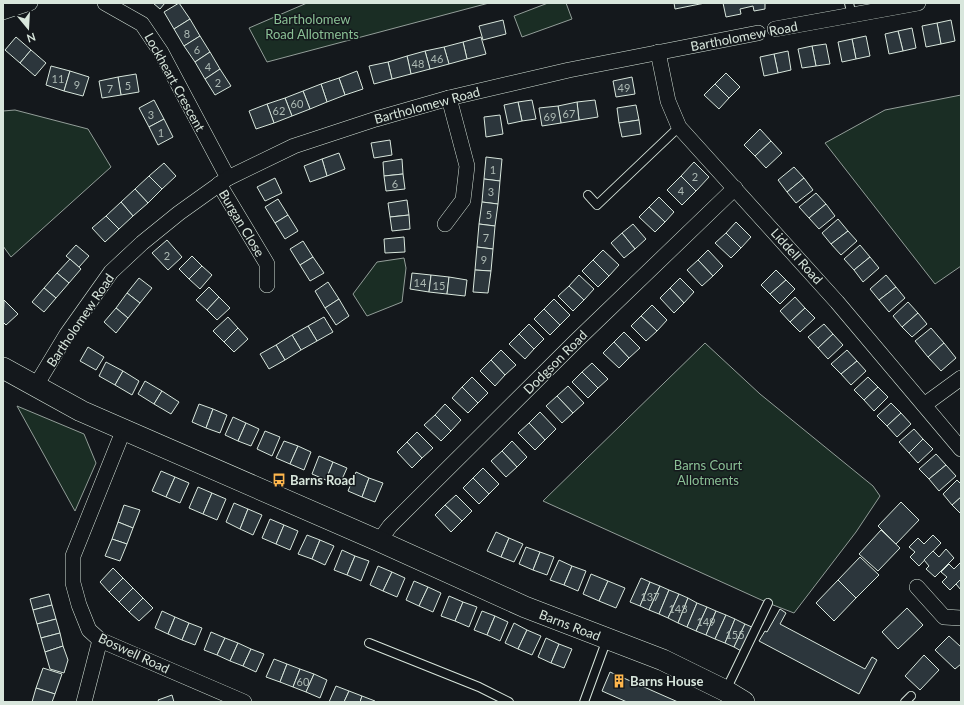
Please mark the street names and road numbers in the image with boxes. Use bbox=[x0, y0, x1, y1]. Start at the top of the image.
street label: Bartholomew Road bbox=[689, 18, 799, 54]
street label: Lockheart Crescent bbox=[141, 30, 209, 134]
street label: Bartholomew Road bbox=[372, 83, 482, 127]
street label: Burgan Close bbox=[216, 187, 268, 260]
street label: Liddell Road bbox=[768, 225, 826, 287]
street label: Bartholomew Road bbox=[43, 270, 117, 370]
street label: Dodgson Road bbox=[520, 327, 590, 397]
street label: Barns Road bbox=[537, 606, 603, 644]
street label: Boswell Road bbox=[96, 630, 172, 676]

